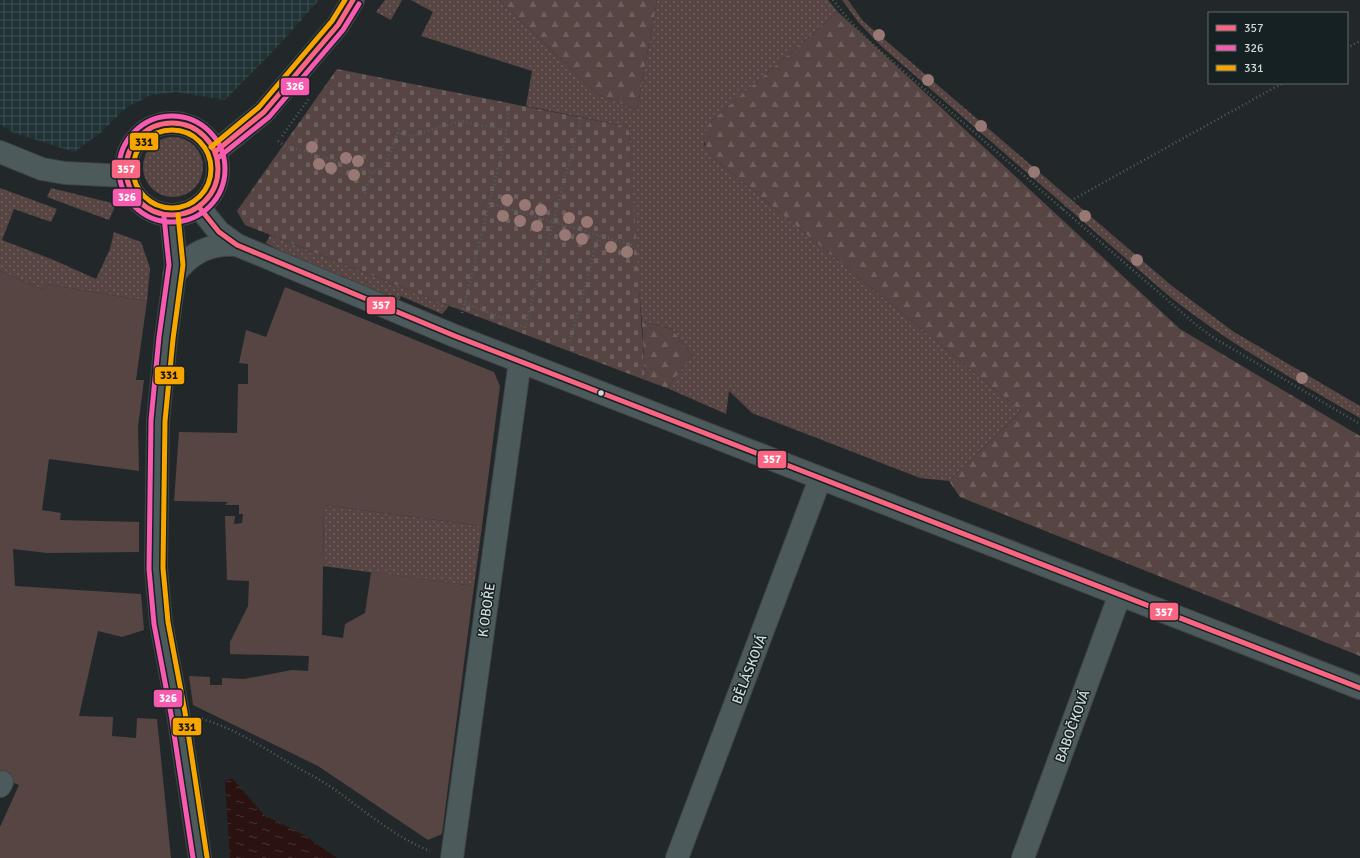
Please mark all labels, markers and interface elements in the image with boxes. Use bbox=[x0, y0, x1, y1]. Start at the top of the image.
legend bbox=[1208, 12, 1348, 84]
text: 357 bbox=[1244, 21, 1263, 36]
text: 326 bbox=[1244, 41, 1263, 56]
text: 331 bbox=[1244, 61, 1263, 76]
line badge: 326 bbox=[280, 77, 310, 96]
text: 326 bbox=[286, 80, 304, 93]
line badge: 331 bbox=[129, 132, 159, 151]
text: 331 bbox=[135, 136, 153, 149]
line badge: 357 bbox=[111, 159, 141, 179]
text: 357 bbox=[117, 163, 135, 176]
line badge: 326 bbox=[112, 188, 142, 207]
text: 326 bbox=[118, 191, 136, 204]
line badge: 357 bbox=[366, 296, 396, 315]
text: 357 bbox=[372, 299, 390, 312]
line badge: 331 bbox=[154, 366, 185, 385]
text: 331 bbox=[160, 369, 178, 382]
unlabelled marker bbox=[596, 388, 606, 398]
line badge: 357 bbox=[757, 450, 787, 469]
text: 357 bbox=[763, 453, 781, 466]
street label: K OBOŘE bbox=[474, 582, 499, 638]
line badge: 357 bbox=[1149, 602, 1179, 621]
text: 357 bbox=[1155, 606, 1173, 619]
street label: BĚLÁSKOVÁ bbox=[728, 632, 771, 706]
street label: BABOČKOVÁ bbox=[1051, 687, 1094, 765]
line badge: 326 bbox=[153, 689, 183, 708]
text: 326 bbox=[159, 692, 177, 705]
line badge: 331 bbox=[172, 717, 202, 736]
text: 331 bbox=[178, 721, 196, 734]

